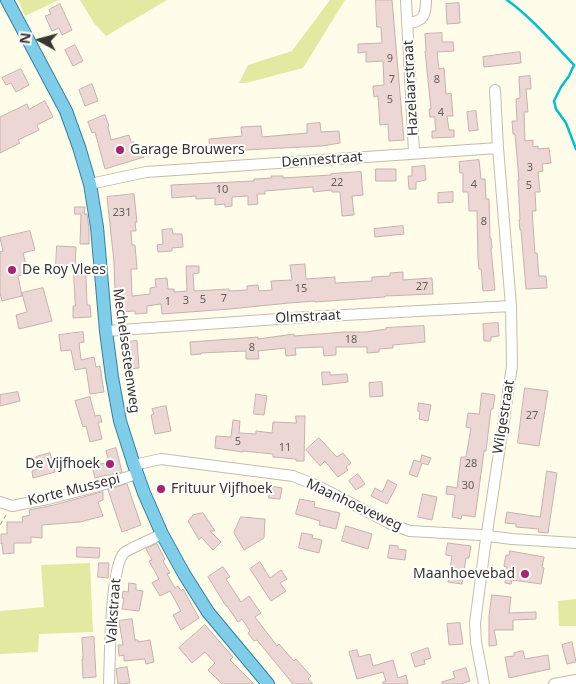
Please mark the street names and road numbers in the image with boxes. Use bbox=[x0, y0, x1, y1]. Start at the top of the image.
street label: Hazelaarstraat bbox=[400, 40, 422, 136]
street label: Dennestraat bbox=[281, 149, 363, 171]
street label: Mechelsesteenweg bbox=[109, 288, 143, 414]
street label: Olmstraat bbox=[275, 307, 341, 327]
street label: Wilgestraat bbox=[490, 379, 518, 455]
street label: Korte Mussepi bbox=[26, 470, 122, 510]
street label: Maanhoeveweg bbox=[303, 475, 405, 535]
street label: Valkstraat bbox=[103, 578, 125, 644]

